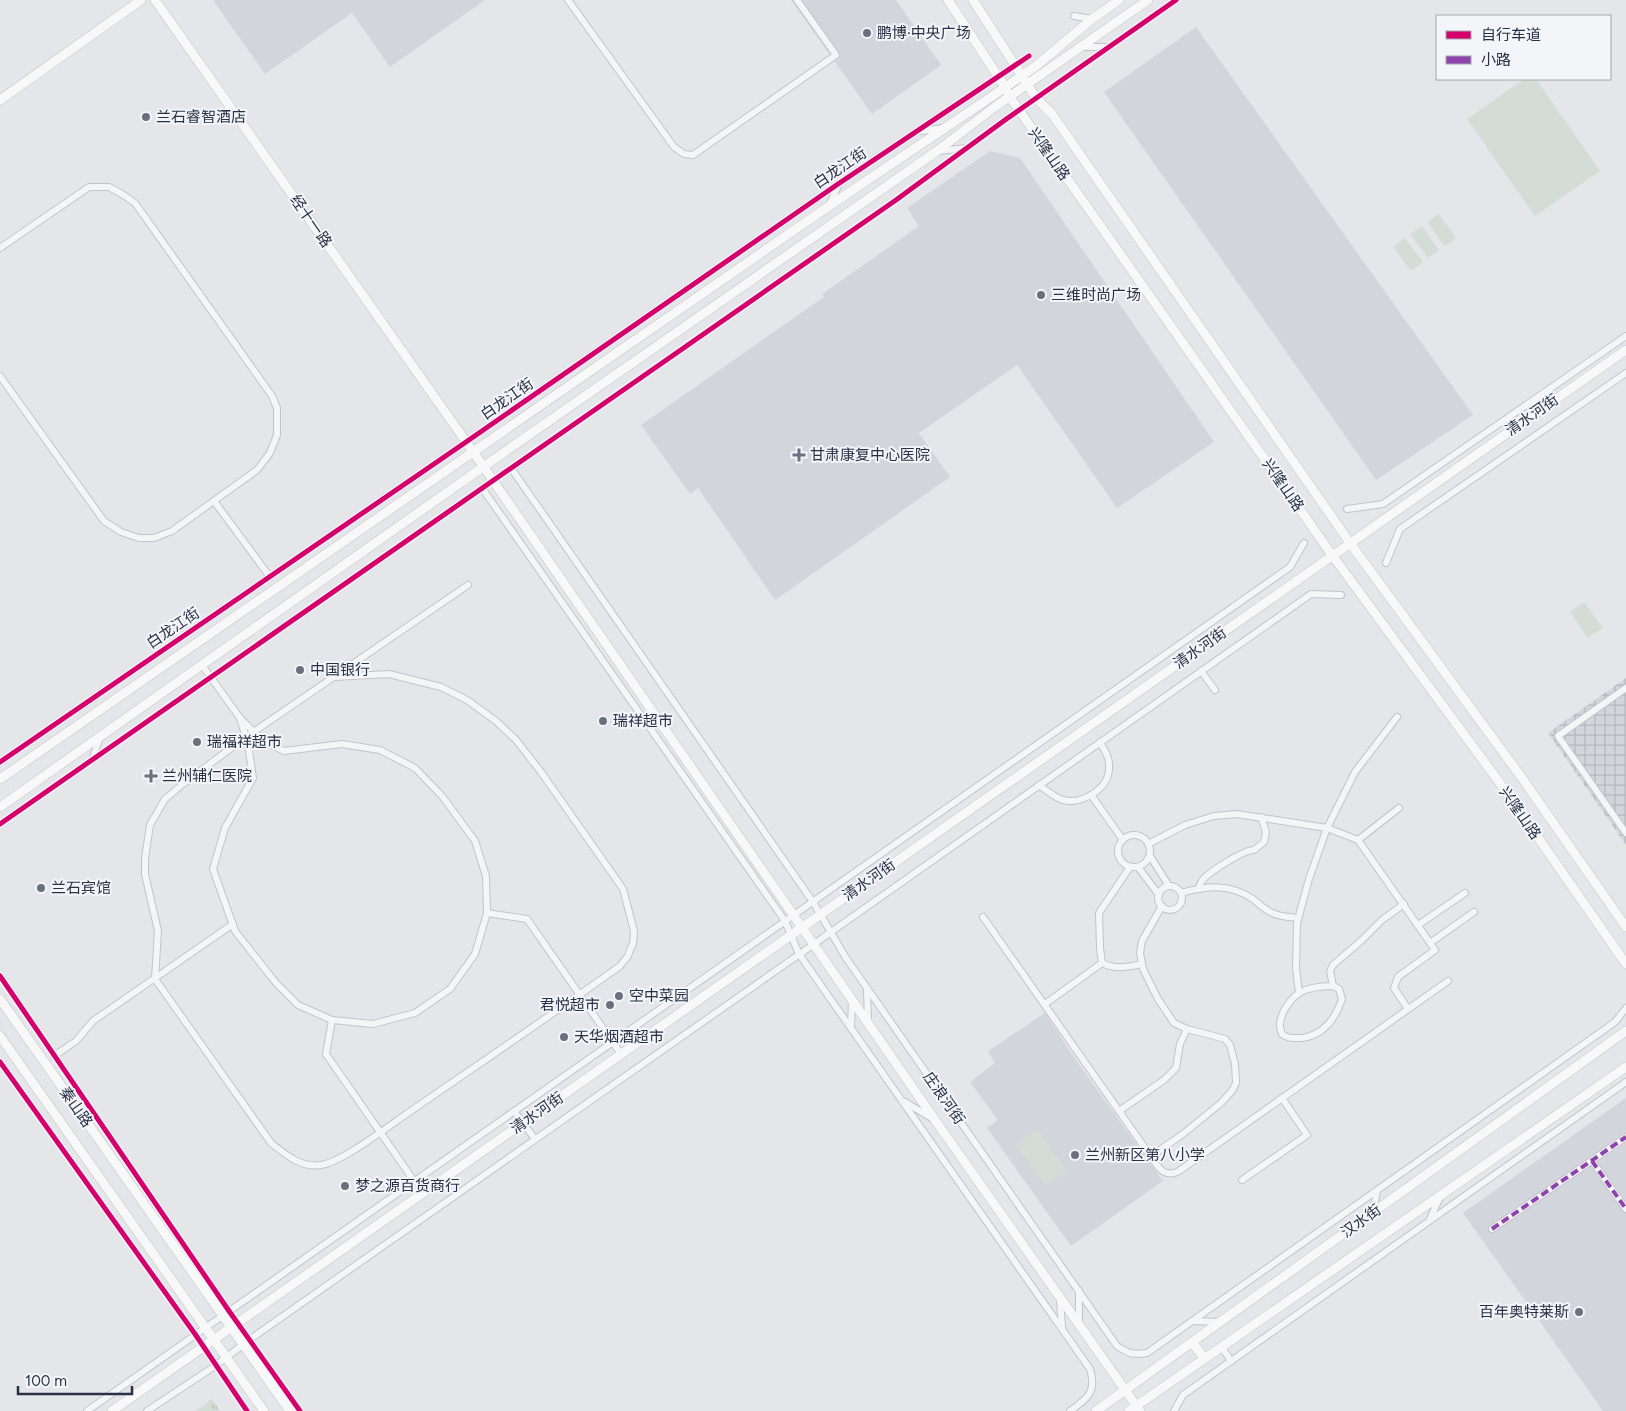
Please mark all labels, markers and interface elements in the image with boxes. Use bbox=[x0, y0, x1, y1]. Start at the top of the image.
legend bbox=[1436, 15, 1611, 80]
place label: 鹏博·中央广场 bbox=[877, 24, 971, 42]
text: 自行车道 bbox=[1481, 26, 1541, 44]
marker: 鹏博·中央广场 bbox=[861, 27, 873, 39]
text: 小路 bbox=[1481, 51, 1511, 69]
place label: 兰石睿智酒店 bbox=[156, 108, 246, 126]
marker: 兰石睿智酒店 bbox=[140, 111, 152, 123]
street label: 兴隆山路 bbox=[1024, 124, 1074, 184]
street label: 白龙江街 bbox=[810, 144, 870, 192]
street label: 经十一路 bbox=[286, 191, 336, 251]
place label: 三维时尚广场 bbox=[1051, 286, 1141, 304]
marker: 三维时尚广场 bbox=[1035, 289, 1047, 301]
street label: 白龙江街 bbox=[477, 374, 537, 424]
street label: 清水河街 bbox=[1502, 390, 1562, 440]
place label: 甘肃康复中心医院 bbox=[810, 446, 930, 464]
marker: 甘肃康复中心医院 bbox=[792, 448, 806, 462]
street label: 兴隆山路 bbox=[1258, 455, 1308, 515]
street label: 白龙江街 bbox=[143, 604, 203, 652]
street label: 清水河街 bbox=[1170, 623, 1230, 673]
place label: 中国银行 bbox=[310, 661, 370, 679]
marker: 中国银行 bbox=[294, 664, 306, 676]
place label: 瑞祥超市 bbox=[613, 712, 673, 730]
marker: 瑞祥超市 bbox=[597, 715, 609, 727]
place label: 瑞福祥超市 bbox=[207, 733, 282, 751]
marker: 瑞福祥超市 bbox=[191, 736, 203, 748]
place label: 兰州辅仁医院 bbox=[162, 767, 252, 785]
marker: 兰州辅仁医院 bbox=[144, 769, 158, 783]
street label: 兴隆山路 bbox=[1495, 783, 1545, 843]
street label: 清水河街 bbox=[839, 855, 899, 905]
place label: 兰石宾馆 bbox=[51, 879, 111, 897]
marker: 兰石宾馆 bbox=[35, 882, 47, 894]
place label: 空中菜园 bbox=[629, 987, 689, 1005]
marker: 空中菜园 bbox=[613, 990, 625, 1002]
place label: 君悦超市 bbox=[540, 996, 600, 1014]
marker: 君悦超市 bbox=[604, 999, 616, 1011]
place label: 天华烟酒超市 bbox=[574, 1028, 664, 1046]
marker: 天华烟酒超市 bbox=[558, 1031, 570, 1043]
street label: 庄浪河街 bbox=[919, 1068, 969, 1128]
street label: 秦山路 bbox=[56, 1083, 96, 1131]
street label: 清水河街 bbox=[507, 1088, 567, 1138]
place label: 兰州新区第八小学 bbox=[1085, 1146, 1205, 1164]
marker: 兰州新区第八小学 bbox=[1069, 1149, 1081, 1161]
place label: 梦之源百货商行 bbox=[355, 1177, 460, 1195]
marker: 梦之源百货商行 bbox=[339, 1180, 351, 1192]
street label: 汉水街 bbox=[1338, 1200, 1384, 1242]
place label: 百年奥特莱斯 bbox=[1479, 1303, 1569, 1321]
marker: 百年奥特莱斯 bbox=[1573, 1306, 1585, 1318]
scale bar bbox=[18, 1364, 131, 1396]
text: 100 m bbox=[25, 1372, 67, 1390]

